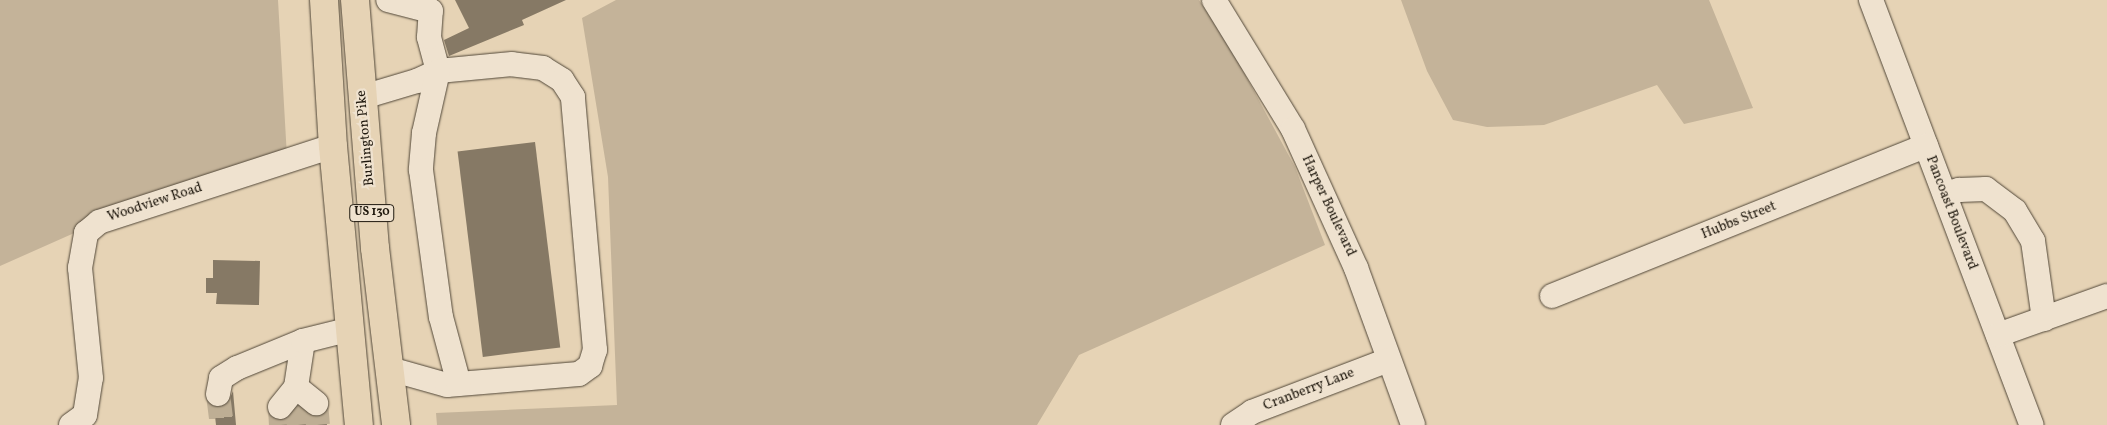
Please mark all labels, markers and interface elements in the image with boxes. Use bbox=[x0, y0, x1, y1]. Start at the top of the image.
street label: Burlington Pike bbox=[353, 89, 379, 187]
street label: Harper Boulevard bbox=[1297, 153, 1359, 259]
street label: Pancoast Boulevard bbox=[1922, 154, 1980, 272]
street label: Woodview Road bbox=[105, 180, 205, 226]
street label: Hubbs Street bbox=[1699, 198, 1779, 244]
road number: US 130 bbox=[348, 204, 396, 222]
street label: Cranberry Lane bbox=[1261, 365, 1357, 415]

